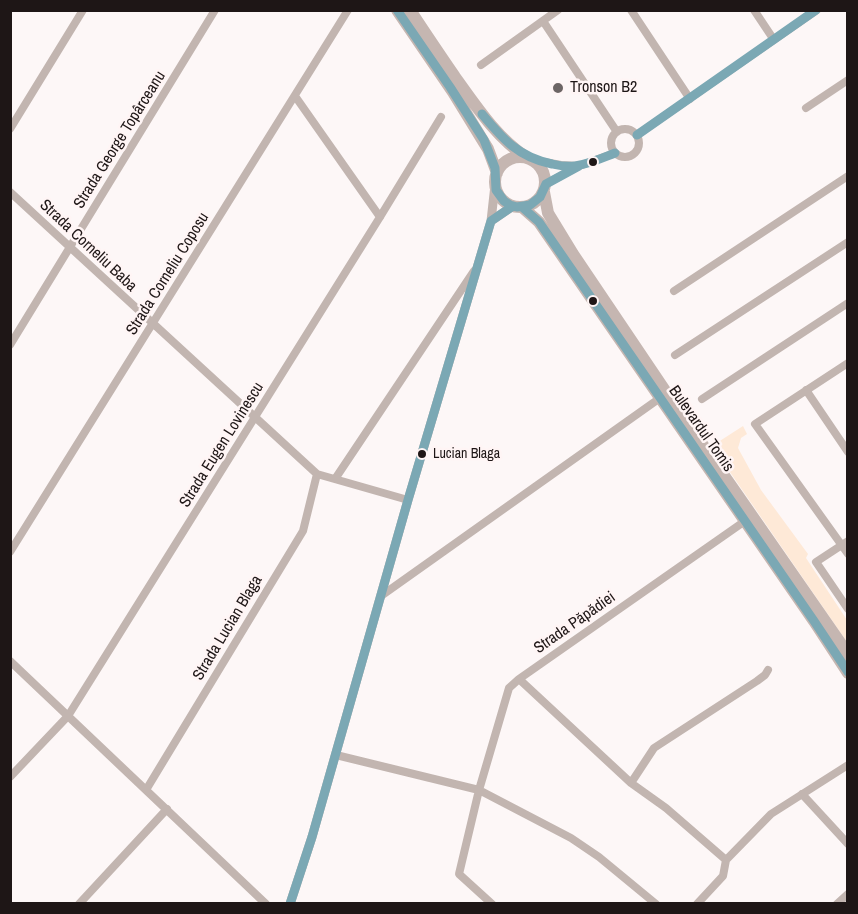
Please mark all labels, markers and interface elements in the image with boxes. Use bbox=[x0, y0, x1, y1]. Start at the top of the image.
street label: Strada George Topârceanu bbox=[70, 68, 170, 212]
place label: Tronson B2 bbox=[570, 78, 637, 98]
marker: Tronson B2 bbox=[551, 81, 565, 95]
unlabelled marker bbox=[587, 156, 599, 168]
street label: Strada Corneliu Baba bbox=[35, 196, 141, 296]
street label: Strada Corneliu Coposu bbox=[123, 209, 213, 339]
unlabelled marker bbox=[587, 295, 599, 307]
street label: Strada Eugen Lovinescu bbox=[176, 379, 268, 511]
street label: Bulevardul Tomis bbox=[664, 382, 738, 476]
place label: Lucian Blaga bbox=[433, 446, 500, 462]
marker: Lucian Blaga bbox=[416, 448, 428, 460]
street label: Strada Lucian Blaga bbox=[189, 572, 267, 684]
street label: Strada Păpădiei bbox=[531, 588, 619, 658]

